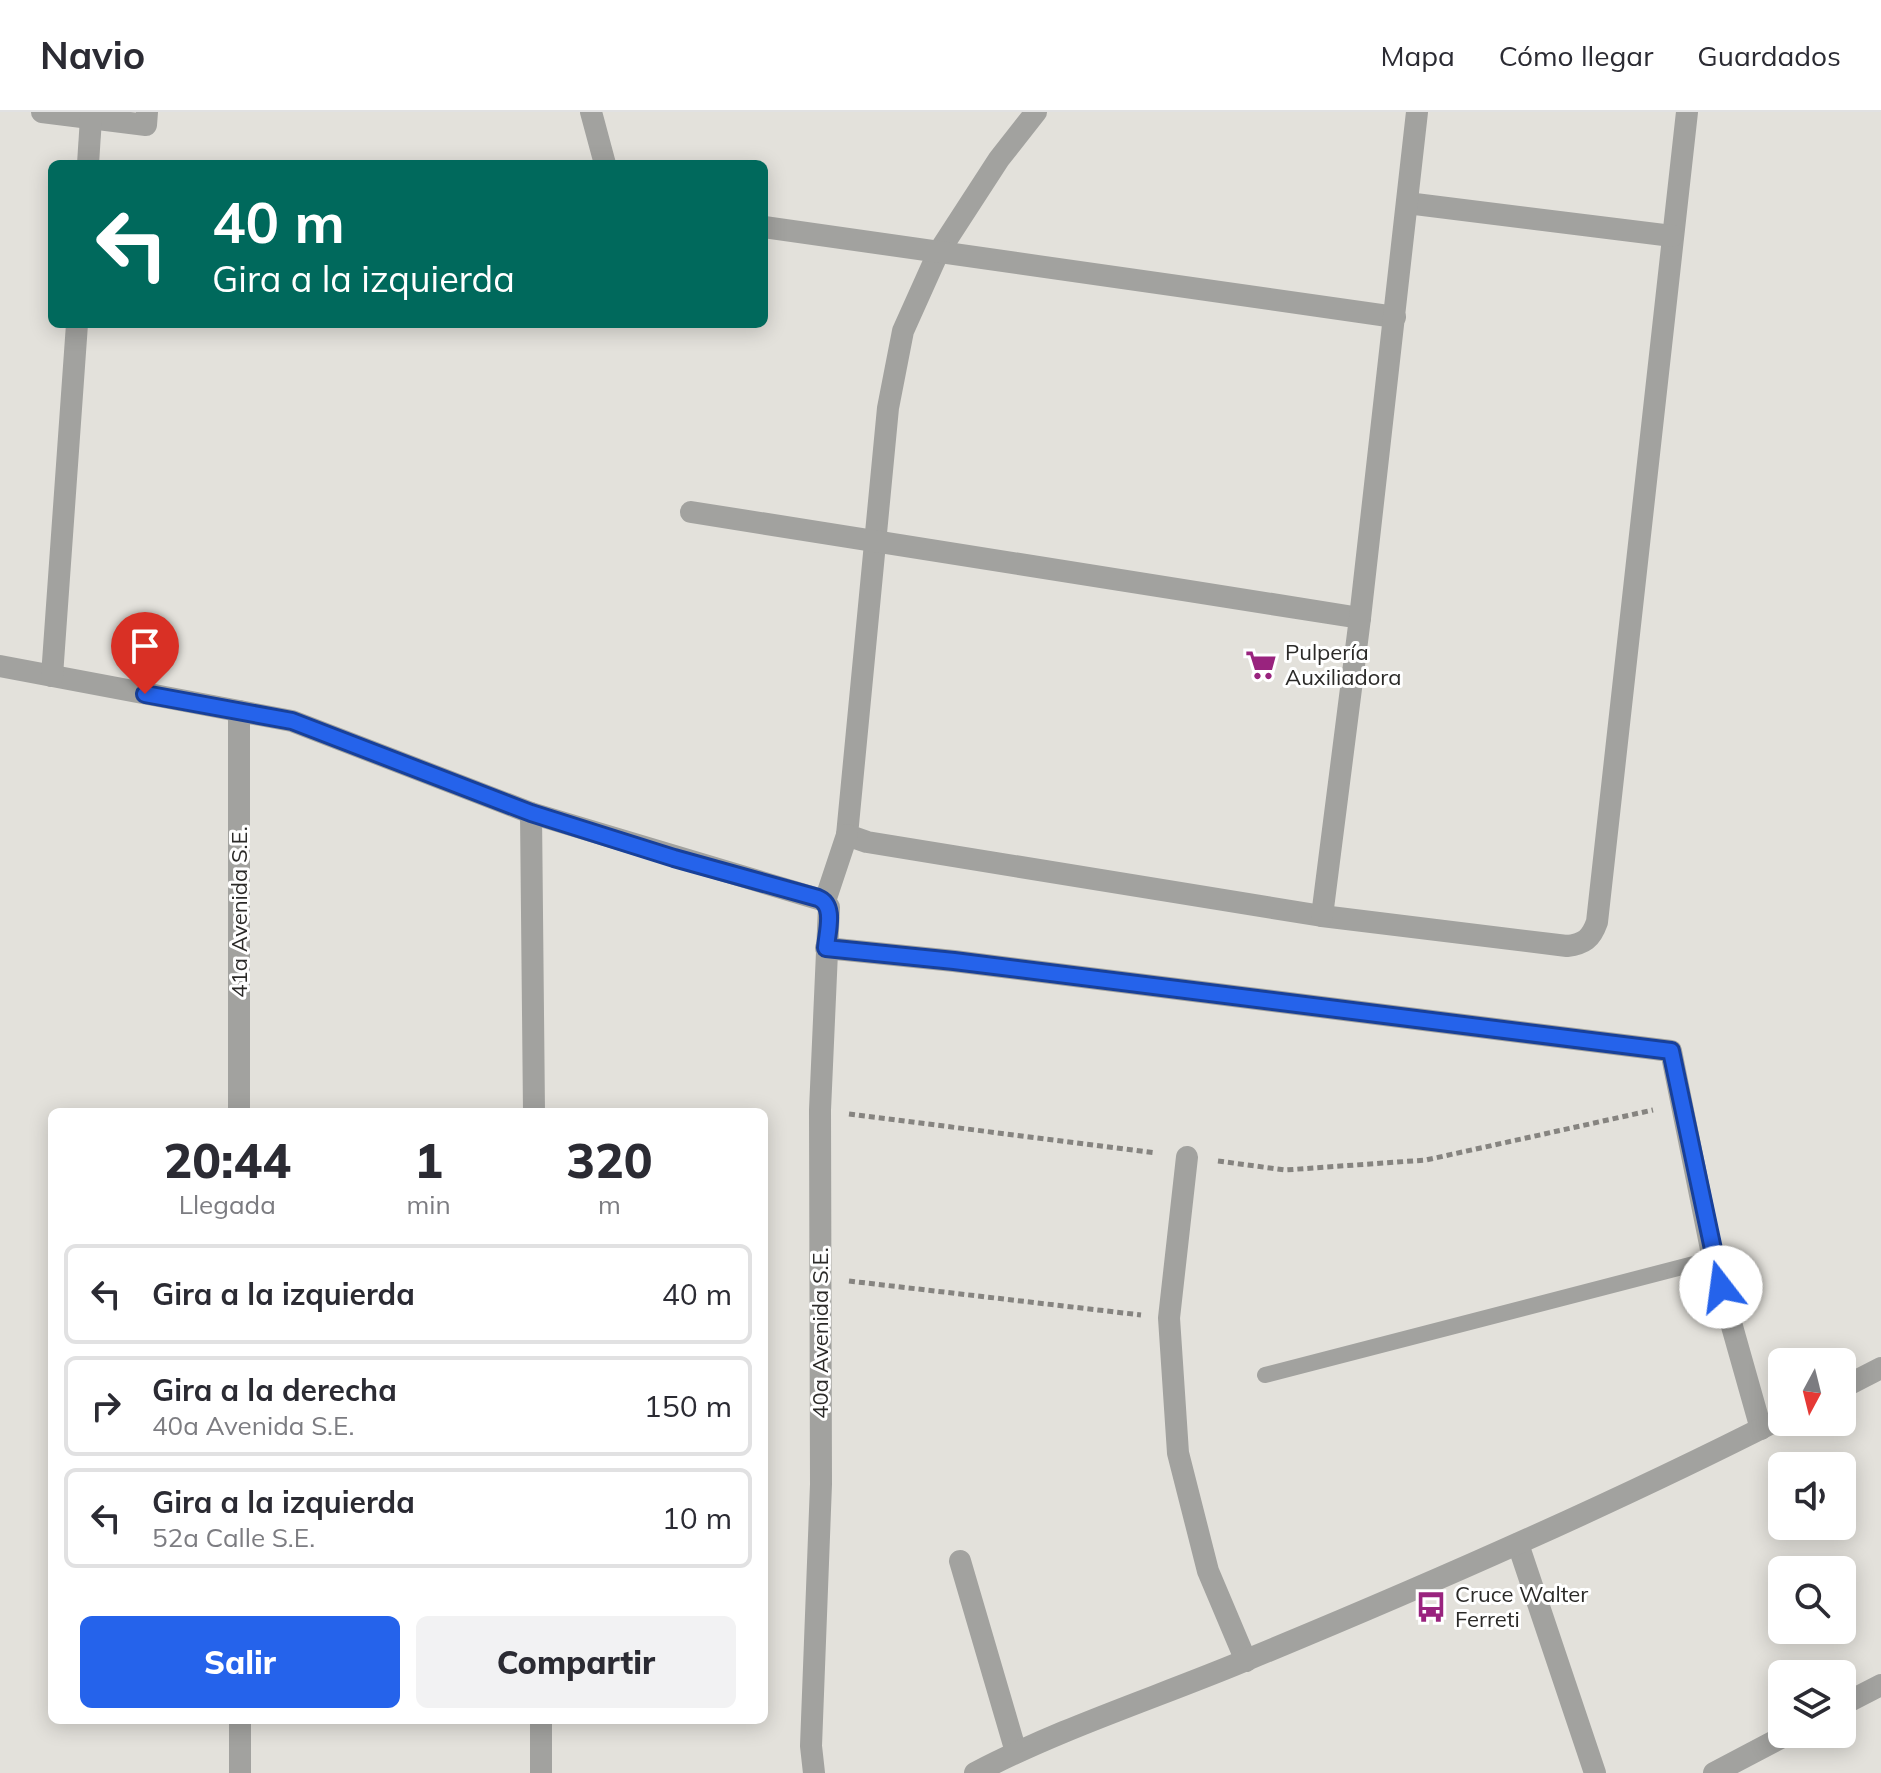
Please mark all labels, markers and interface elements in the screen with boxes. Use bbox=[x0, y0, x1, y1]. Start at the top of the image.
text: Navio bbox=[40, 31, 145, 79]
text: Mapa bbox=[1380, 38, 1455, 73]
text: Cómo llegar bbox=[1499, 38, 1653, 73]
text: Guardados bbox=[1697, 38, 1841, 73]
text: 40 m bbox=[212, 187, 345, 257]
icon: left bbox=[80, 192, 184, 296]
text: Gira a la izquierda bbox=[212, 256, 515, 301]
pin bbox=[111, 612, 179, 694]
icon: arrive bbox=[123, 624, 167, 668]
place label: Pulpería Auxiliadora bbox=[1285, 638, 1401, 691]
supermarket icon: Pulpería Auxiliadora bbox=[1244, 648, 1278, 682]
street label: 41a Avenida S.E. bbox=[225, 826, 253, 998]
text: 20:44 bbox=[163, 1130, 291, 1190]
text: 1 bbox=[414, 1130, 443, 1190]
text: 320 bbox=[566, 1130, 653, 1190]
text: Llegada bbox=[179, 1188, 276, 1221]
text: min bbox=[407, 1188, 451, 1221]
text: m bbox=[598, 1188, 621, 1221]
position arrow bbox=[1679, 1245, 1763, 1329]
street label: 40a Avenida S.E. bbox=[806, 1247, 834, 1419]
icon: left bbox=[84, 1272, 128, 1316]
text: Gira a la izquierda bbox=[152, 1275, 415, 1313]
text: 40 m bbox=[662, 1275, 732, 1313]
north arrow bbox=[1768, 1348, 1856, 1436]
map controls bbox=[1768, 1348, 1856, 1748]
text: Gira a la derecha bbox=[152, 1371, 397, 1409]
icon: right bbox=[84, 1384, 128, 1428]
text: 150 m bbox=[644, 1387, 732, 1425]
text: 40a Avenida S.E. bbox=[152, 1409, 355, 1442]
button: sound bbox=[1768, 1452, 1856, 1540]
text: Gira a la izquierda bbox=[152, 1483, 415, 1521]
icon: left bbox=[84, 1496, 128, 1540]
text: 10 m bbox=[662, 1499, 732, 1537]
text: 52a Calle S.E. bbox=[152, 1521, 315, 1554]
button: search bbox=[1768, 1556, 1856, 1644]
place label: Cruce Walter Ferreti bbox=[1455, 1580, 1588, 1633]
bus stop icon: Cruce Walter Ferreti bbox=[1414, 1590, 1448, 1624]
button: Salir bbox=[80, 1616, 400, 1708]
button: Compartir bbox=[416, 1616, 736, 1708]
button: layers bbox=[1768, 1660, 1856, 1748]

